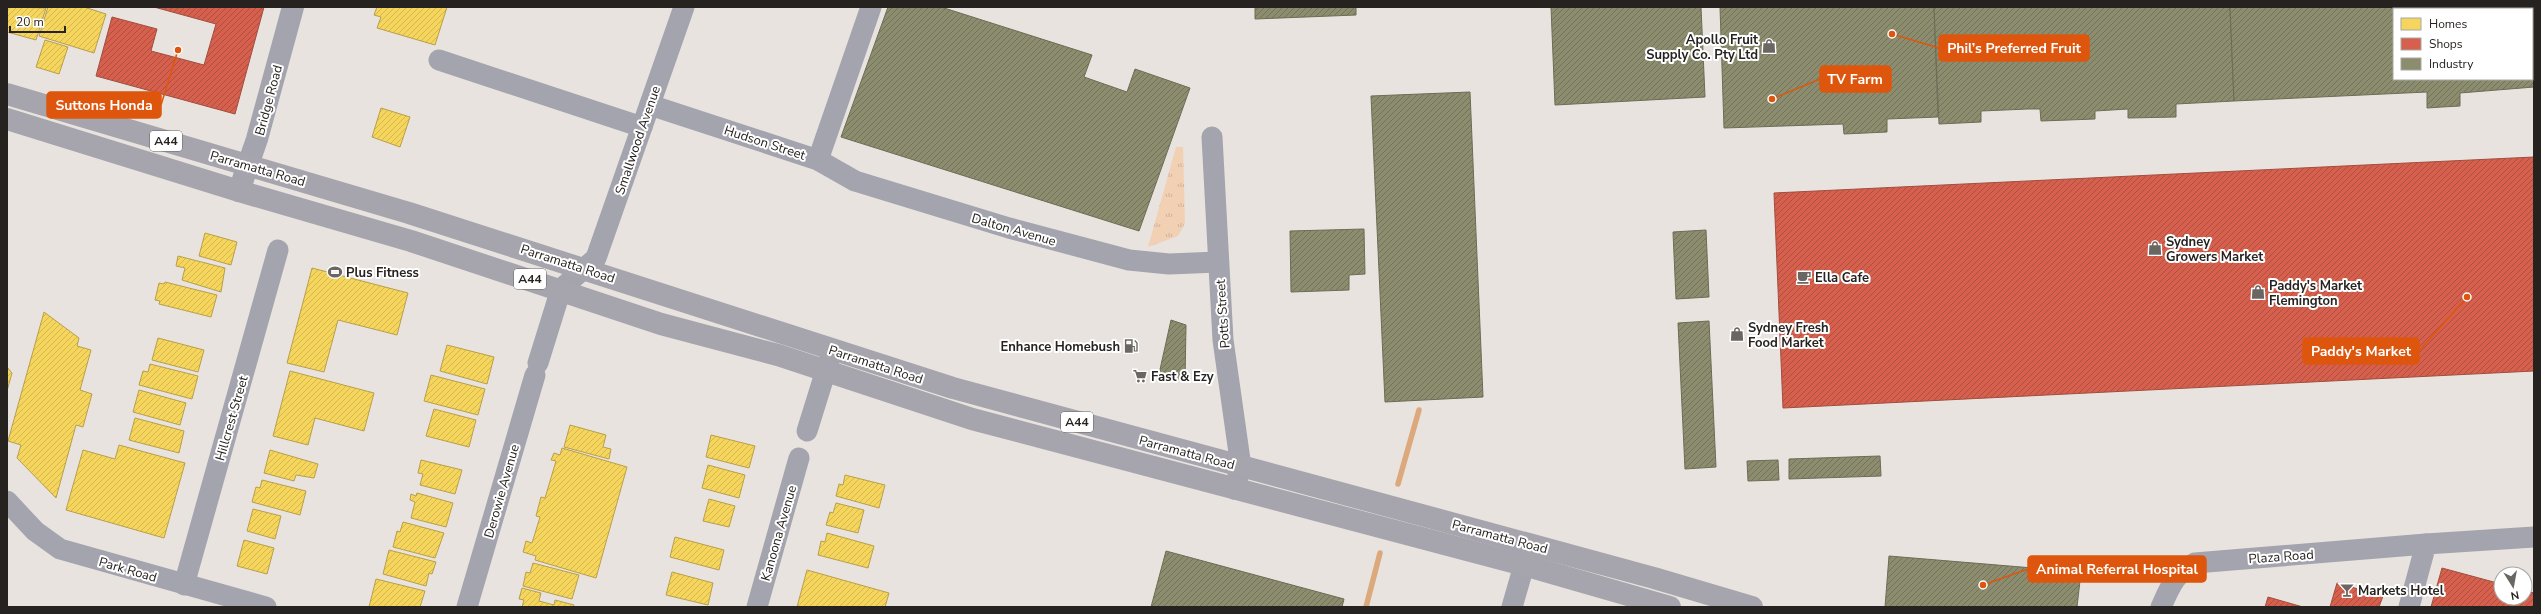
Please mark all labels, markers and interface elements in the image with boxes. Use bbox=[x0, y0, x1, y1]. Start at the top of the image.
scale bar bbox=[10, 8, 65, 34]
legend bbox=[2393, 8, 2533, 80]
text: 20 m bbox=[16, 14, 44, 30]
text: Homes bbox=[2429, 16, 2467, 32]
place label: Apollo Fruit Supply Co. Pty Ltd bbox=[1646, 31, 1759, 64]
callout: Phil’s Preferred Fruit bbox=[1939, 35, 2089, 61]
text: Shops bbox=[2429, 36, 2463, 52]
shop icon: Apollo Fruit Supply Co. Pty Ltd bbox=[1761, 38, 1777, 54]
text: Phil’s Preferred Fruit bbox=[1947, 39, 2081, 58]
text: Industry bbox=[2429, 56, 2474, 72]
street label: Bridge Road bbox=[251, 63, 287, 137]
callout: TV Farm bbox=[1820, 66, 1891, 92]
text: TV Farm bbox=[1827, 70, 1883, 89]
street label: Smallwood Avenue bbox=[611, 83, 665, 197]
callout: Suttons Honda bbox=[47, 92, 161, 118]
text: Suttons Honda bbox=[55, 96, 153, 115]
street label: Hudson Street bbox=[722, 121, 808, 165]
road number: A44 bbox=[150, 131, 182, 151]
street label: Parramatta Road bbox=[208, 147, 307, 191]
street label: Dalton Avenue bbox=[969, 209, 1058, 251]
place label: Sydney Growers Market bbox=[2166, 233, 2264, 266]
street label: Parramatta Road bbox=[518, 240, 617, 288]
shop icon: Sydney Growers Market bbox=[2147, 240, 2163, 256]
sports icon: Plus Fitness bbox=[327, 264, 343, 280]
place label: Plus Fitness bbox=[346, 264, 419, 282]
road number: A44 bbox=[514, 269, 546, 289]
cafe icon: Ella Cafe bbox=[1796, 269, 1812, 285]
place label: Ella Cafe bbox=[1815, 269, 1869, 287]
place label: Paddy's Market Flemington bbox=[2269, 277, 2363, 310]
street label: Potts Street bbox=[1212, 278, 1234, 349]
shop icon: Paddy's Market Flemington bbox=[2250, 284, 2266, 300]
place label: Sydney Fresh Food Market bbox=[1748, 319, 1829, 352]
shop icon: Sydney Fresh Food Market bbox=[1729, 326, 1745, 342]
place label: Enhance Homebush bbox=[1000, 338, 1120, 356]
fuel station icon: Enhance Homebush bbox=[1123, 338, 1139, 354]
callout: Paddy's Market bbox=[2303, 338, 2419, 364]
street label: Parramatta Road bbox=[826, 341, 925, 389]
text: Paddy's Market bbox=[2311, 342, 2412, 361]
supermarket icon: Fast & Ezy bbox=[1132, 368, 1148, 384]
place label: Fast & Ezy bbox=[1151, 368, 1214, 386]
street label: Hillcrest Street bbox=[211, 373, 253, 463]
road number: A44 bbox=[1061, 412, 1093, 432]
street label: Parramatta Road bbox=[1137, 432, 1237, 474]
street label: Derowie Avenue bbox=[480, 442, 524, 540]
street label: Kanoona Avenue bbox=[757, 483, 801, 583]
street label: Parramatta Road bbox=[1450, 516, 1550, 558]
street label: Plaza Road bbox=[2248, 546, 2314, 568]
street label: Park Road bbox=[97, 553, 159, 587]
callout: Animal Referral Hospital bbox=[2028, 556, 2206, 582]
text: Animal Referral Hospital bbox=[2036, 560, 2198, 579]
north arrow bbox=[2493, 566, 2533, 606]
bar icon: Markets Hotel bbox=[2339, 582, 2355, 598]
place label: Markets Hotel bbox=[2358, 582, 2445, 600]
text: N bbox=[2509, 587, 2520, 603]

